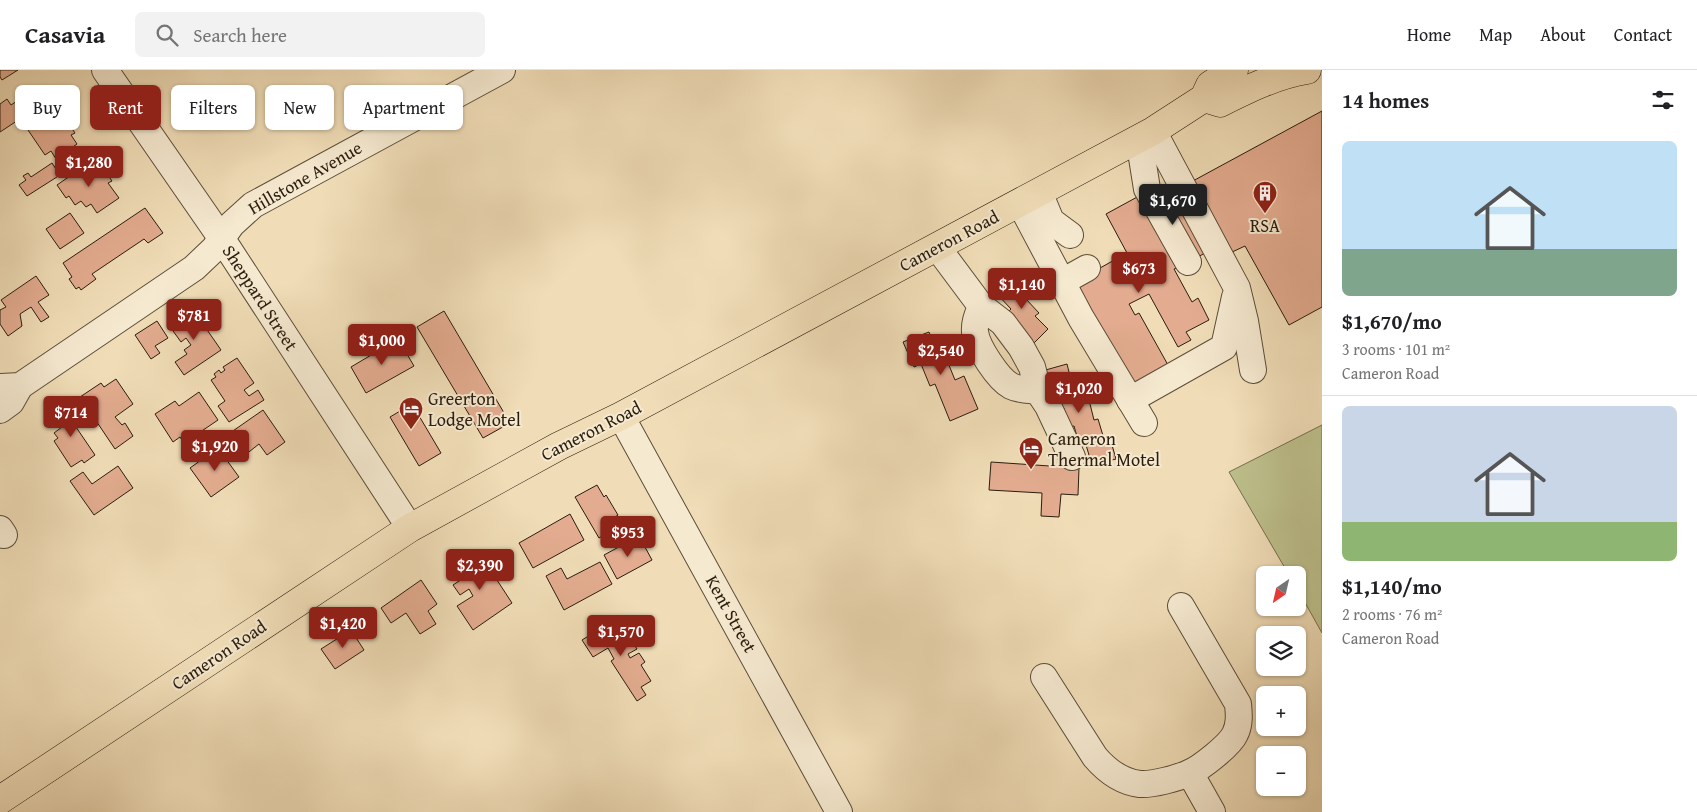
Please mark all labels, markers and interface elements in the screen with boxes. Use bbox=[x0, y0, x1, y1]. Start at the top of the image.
search box bbox=[135, 12, 485, 57]
text: Casavia bbox=[25, 17, 105, 52]
icon: search bbox=[153, 21, 181, 49]
text: Search here bbox=[193, 21, 287, 49]
text: Home bbox=[1407, 21, 1451, 48]
text: Map bbox=[1479, 21, 1512, 48]
text: About bbox=[1540, 21, 1586, 48]
text: Contact bbox=[1614, 21, 1672, 48]
chip: Buy bbox=[15, 85, 80, 130]
chip: Rent bbox=[90, 85, 161, 130]
chip: Filters bbox=[171, 85, 255, 130]
chip: New bbox=[265, 85, 334, 130]
chip: Apartment bbox=[344, 85, 463, 130]
text: 14 homes bbox=[1342, 85, 1429, 116]
icon: filters bbox=[1649, 86, 1677, 114]
street label: Hillstone Avenue bbox=[243, 134, 367, 221]
pin: $1,280 bbox=[48, 146, 130, 188]
text: $1,280 bbox=[66, 150, 112, 174]
icon: home bbox=[1465, 173, 1555, 263]
building icon: RSA bbox=[1252, 180, 1278, 214]
pin: $1,670 bbox=[1132, 184, 1214, 226]
text: $1,670 bbox=[1150, 188, 1196, 212]
street label: Cameron Road bbox=[894, 203, 1004, 278]
place label: RSA bbox=[1250, 212, 1280, 239]
street label: Sheppard Street bbox=[216, 239, 305, 357]
pin: $673 bbox=[1109, 252, 1169, 294]
text: $673 bbox=[1122, 256, 1156, 280]
pin: $1,140 bbox=[981, 268, 1063, 310]
text: $1,140 bbox=[999, 272, 1045, 296]
pin: $781 bbox=[164, 298, 224, 341]
text: $781 bbox=[177, 303, 211, 327]
text: $1,670/mo bbox=[1342, 306, 1442, 337]
pin: $1,000 bbox=[341, 324, 423, 366]
text: $1,000 bbox=[359, 328, 405, 352]
pin: $2,540 bbox=[900, 334, 982, 376]
text: 3 rooms · 101 m² bbox=[1342, 337, 1450, 361]
text: $2,540 bbox=[918, 338, 964, 362]
text: Cameron Road bbox=[1342, 361, 1439, 385]
pin: $1,020 bbox=[1038, 372, 1120, 414]
text: $1,020 bbox=[1056, 376, 1102, 400]
place label: Greerton Lodge Motel bbox=[428, 385, 521, 433]
street label: Cameron Road bbox=[536, 393, 646, 467]
pin: $714 bbox=[41, 396, 101, 438]
hotel icon: Greerton Lodge Motel bbox=[398, 396, 424, 430]
text: $714 bbox=[54, 400, 88, 424]
place label: Cameron Thermal Motel bbox=[1048, 425, 1160, 473]
pin: $1,920 bbox=[174, 430, 256, 472]
text: $1,920 bbox=[192, 434, 238, 458]
hotel icon: Cameron Thermal Motel bbox=[1018, 436, 1044, 470]
icon: home bbox=[1465, 439, 1555, 529]
pin: $953 bbox=[598, 516, 658, 558]
text: $953 bbox=[611, 520, 645, 544]
pin: $2,390 bbox=[439, 548, 521, 591]
text: $2,390 bbox=[457, 553, 503, 577]
north arrow bbox=[1256, 566, 1306, 616]
map controls bbox=[1256, 566, 1306, 796]
street label: Kent Street bbox=[699, 570, 764, 658]
text: $1,140/mo bbox=[1342, 571, 1442, 602]
text: 2 rooms · 76 m² bbox=[1342, 602, 1442, 626]
pin: $1,420 bbox=[302, 606, 384, 649]
text: $1,420 bbox=[320, 611, 366, 635]
street label: Cameron Road bbox=[166, 613, 272, 696]
pin: $1,570 bbox=[580, 614, 662, 657]
text: $1,570 bbox=[598, 619, 644, 643]
button: layers bbox=[1256, 626, 1306, 676]
text: Cameron Road bbox=[1342, 626, 1439, 650]
button: + bbox=[1256, 686, 1306, 736]
button: − bbox=[1256, 746, 1306, 796]

